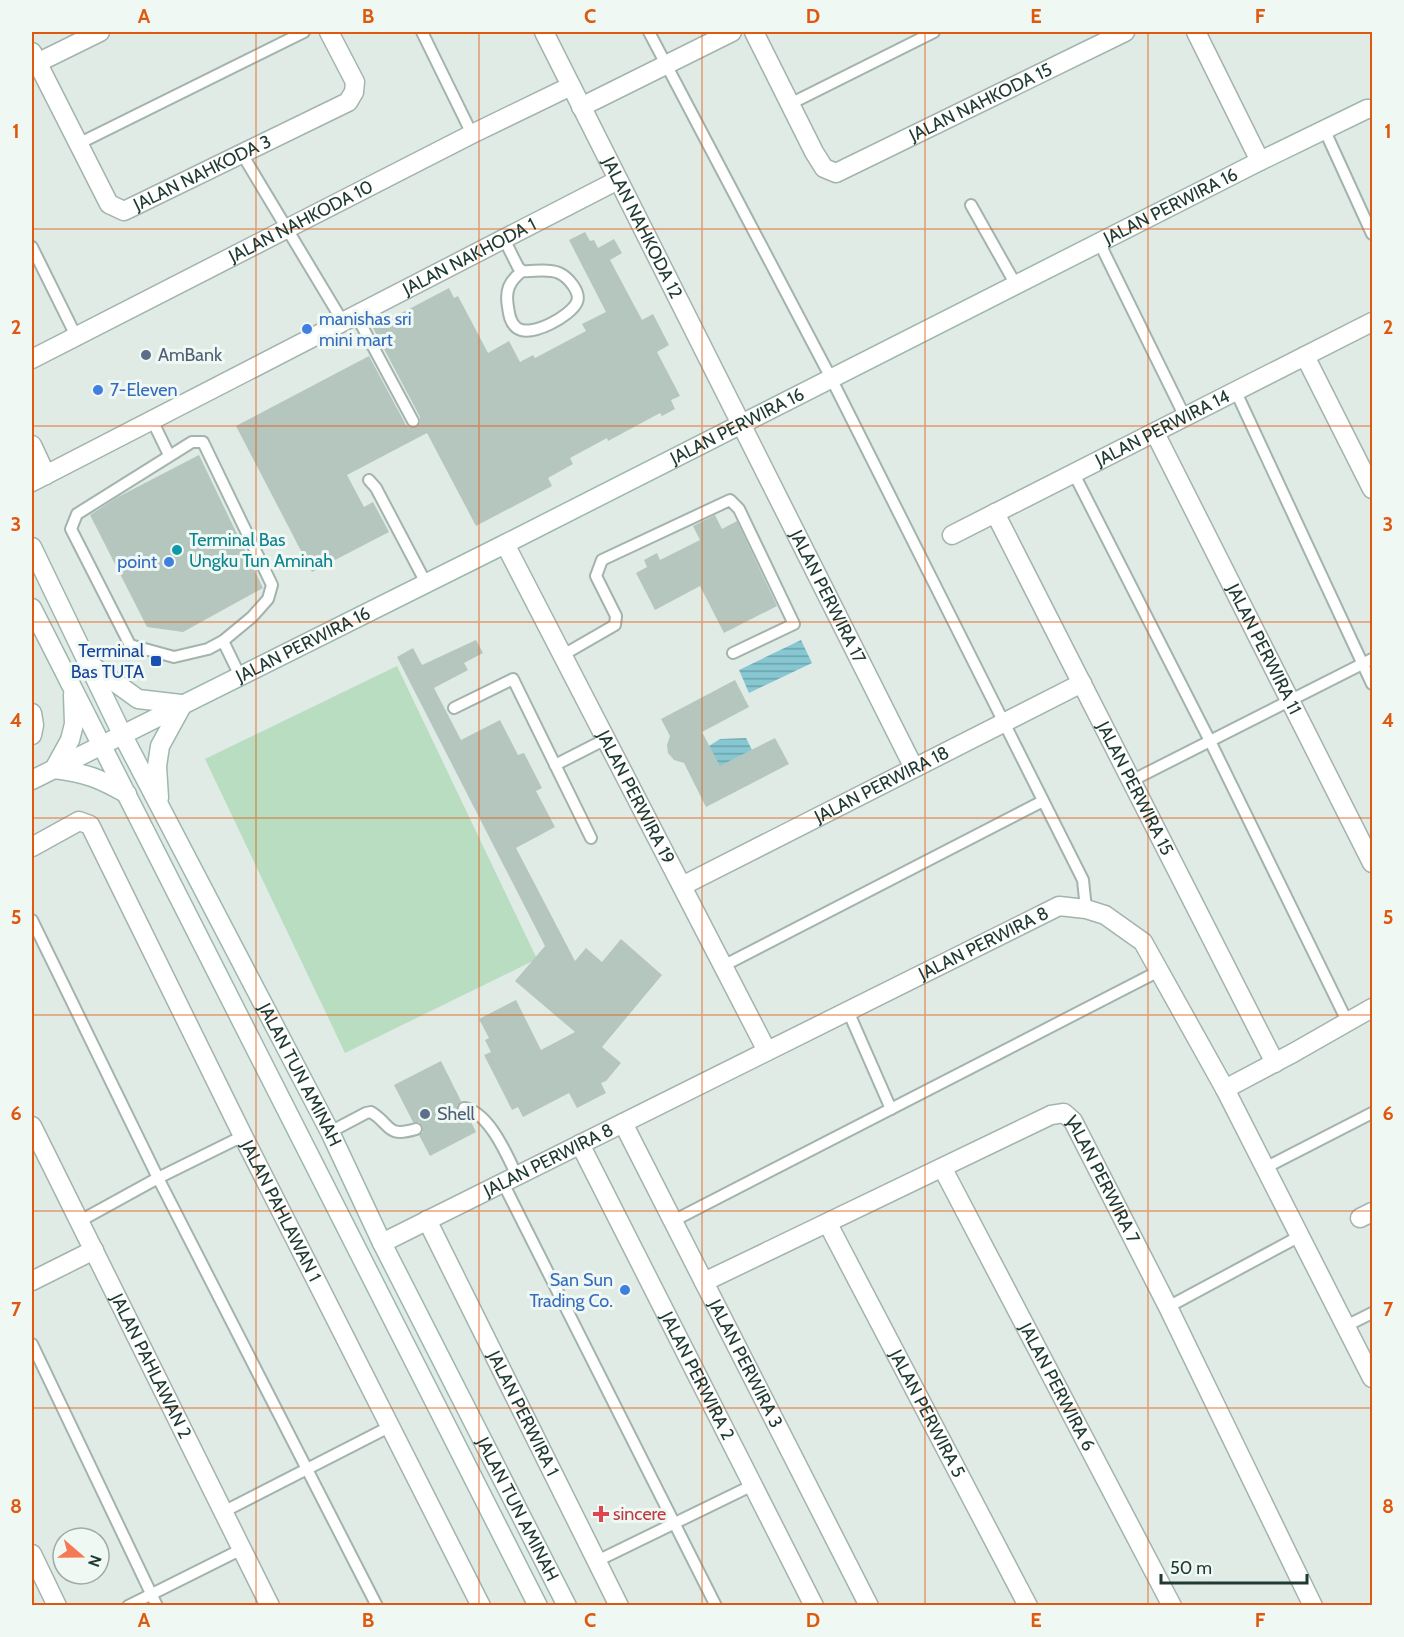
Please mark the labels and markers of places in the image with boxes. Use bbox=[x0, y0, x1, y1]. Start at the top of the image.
place label: manishas sri mini mart bbox=[319, 308, 412, 351]
marker: manishas sri mini mart bbox=[300, 322, 314, 336]
place label: AmBank bbox=[158, 344, 223, 366]
marker: AmBank bbox=[139, 348, 153, 362]
place label: 7-Eleven bbox=[110, 379, 178, 401]
marker: 7-Eleven bbox=[91, 383, 105, 397]
place label: Terminal Bas Ungku Tun Aminah bbox=[189, 529, 333, 572]
marker: Terminal Bas Ungku Tun Aminah bbox=[170, 543, 184, 557]
place label: point bbox=[117, 551, 157, 573]
marker: point bbox=[162, 555, 176, 569]
place label: Terminal Bas TUTA bbox=[71, 640, 145, 683]
marker: Terminal Bas TUTA bbox=[149, 654, 163, 668]
place label: Shell bbox=[437, 1103, 476, 1125]
marker: Shell bbox=[418, 1107, 432, 1121]
place label: San Sun Trading Co. bbox=[529, 1269, 613, 1312]
marker: San Sun Trading Co. bbox=[618, 1283, 632, 1297]
place label: sincere bbox=[613, 1503, 666, 1525]
marker: sincere bbox=[594, 1507, 608, 1521]

